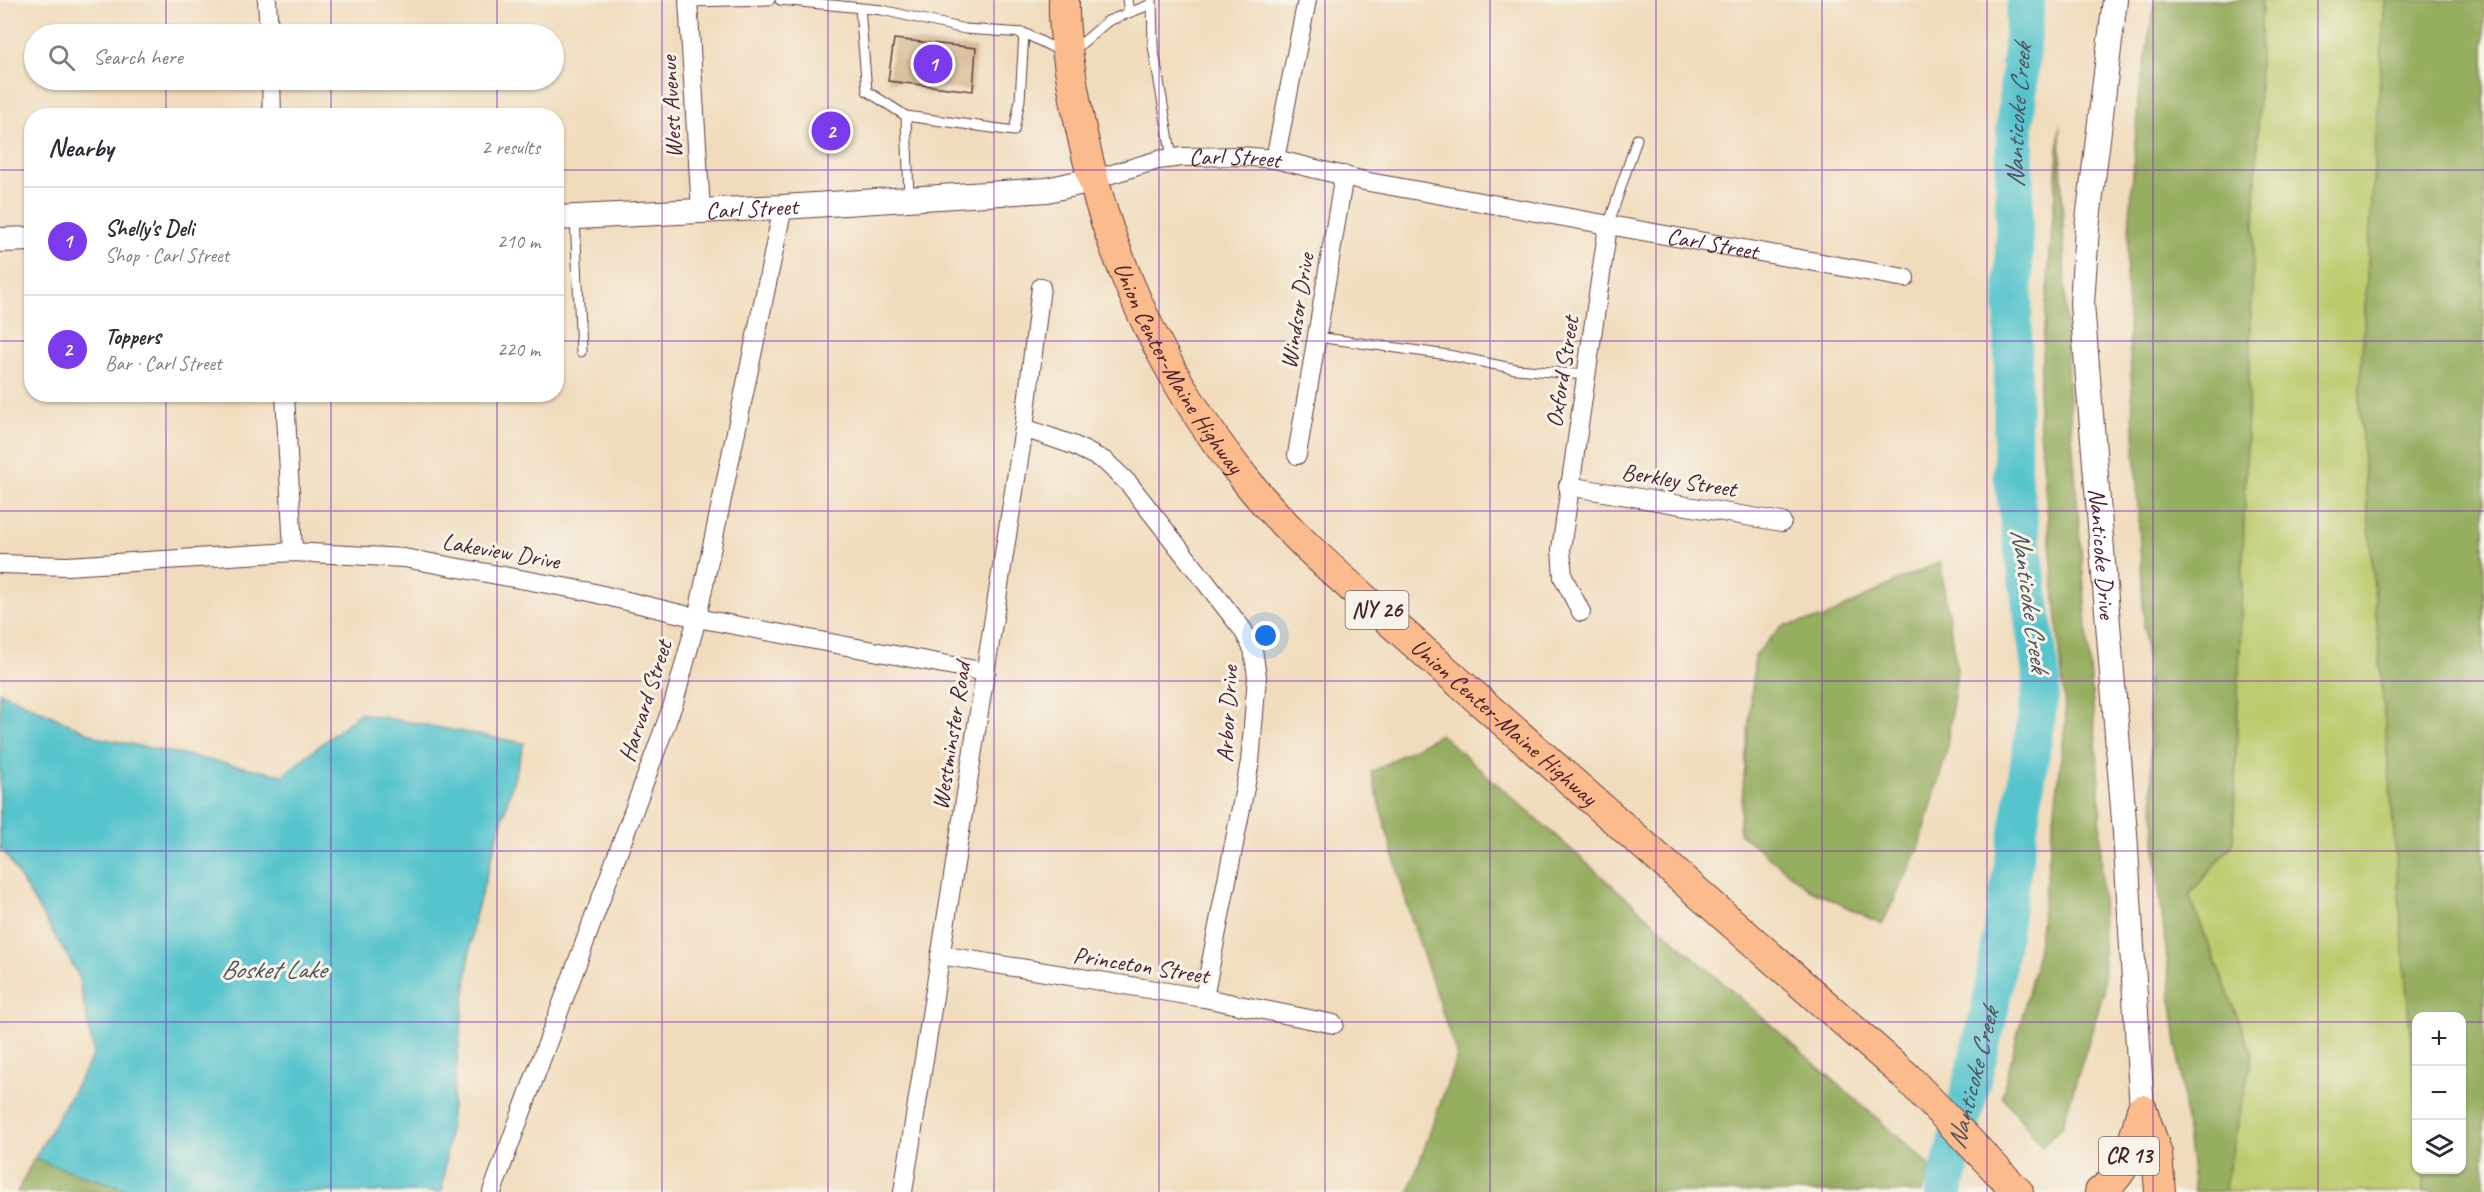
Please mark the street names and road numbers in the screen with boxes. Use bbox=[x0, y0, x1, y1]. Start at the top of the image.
street label: West Avenue bbox=[653, 53, 689, 159]
street label: Carl Street bbox=[1188, 141, 1286, 175]
street label: Carl Street bbox=[705, 191, 801, 226]
street label: Carl Street bbox=[1664, 221, 1763, 267]
street label: Windsor Drive bbox=[1273, 249, 1321, 371]
street label: Union Center-Maine Highway bbox=[1107, 258, 1251, 481]
street label: Oxford Street bbox=[1538, 312, 1586, 430]
street label: Berkley Street bbox=[1620, 456, 1740, 504]
street label: Nanticoke Drive bbox=[2082, 487, 2123, 622]
street label: Lakeview Drive bbox=[440, 526, 564, 576]
road number: NY 26 bbox=[1346, 591, 1408, 629]
street label: Union Center-Maine Highway bbox=[1405, 632, 1605, 813]
street label: Harvard Street bbox=[611, 635, 679, 765]
street label: Westminster Road bbox=[925, 657, 978, 812]
street label: Arbor Drive bbox=[1209, 663, 1245, 763]
street label: Princeton Street bbox=[1071, 939, 1213, 991]
road number: CR 13 bbox=[2099, 1137, 2159, 1175]

